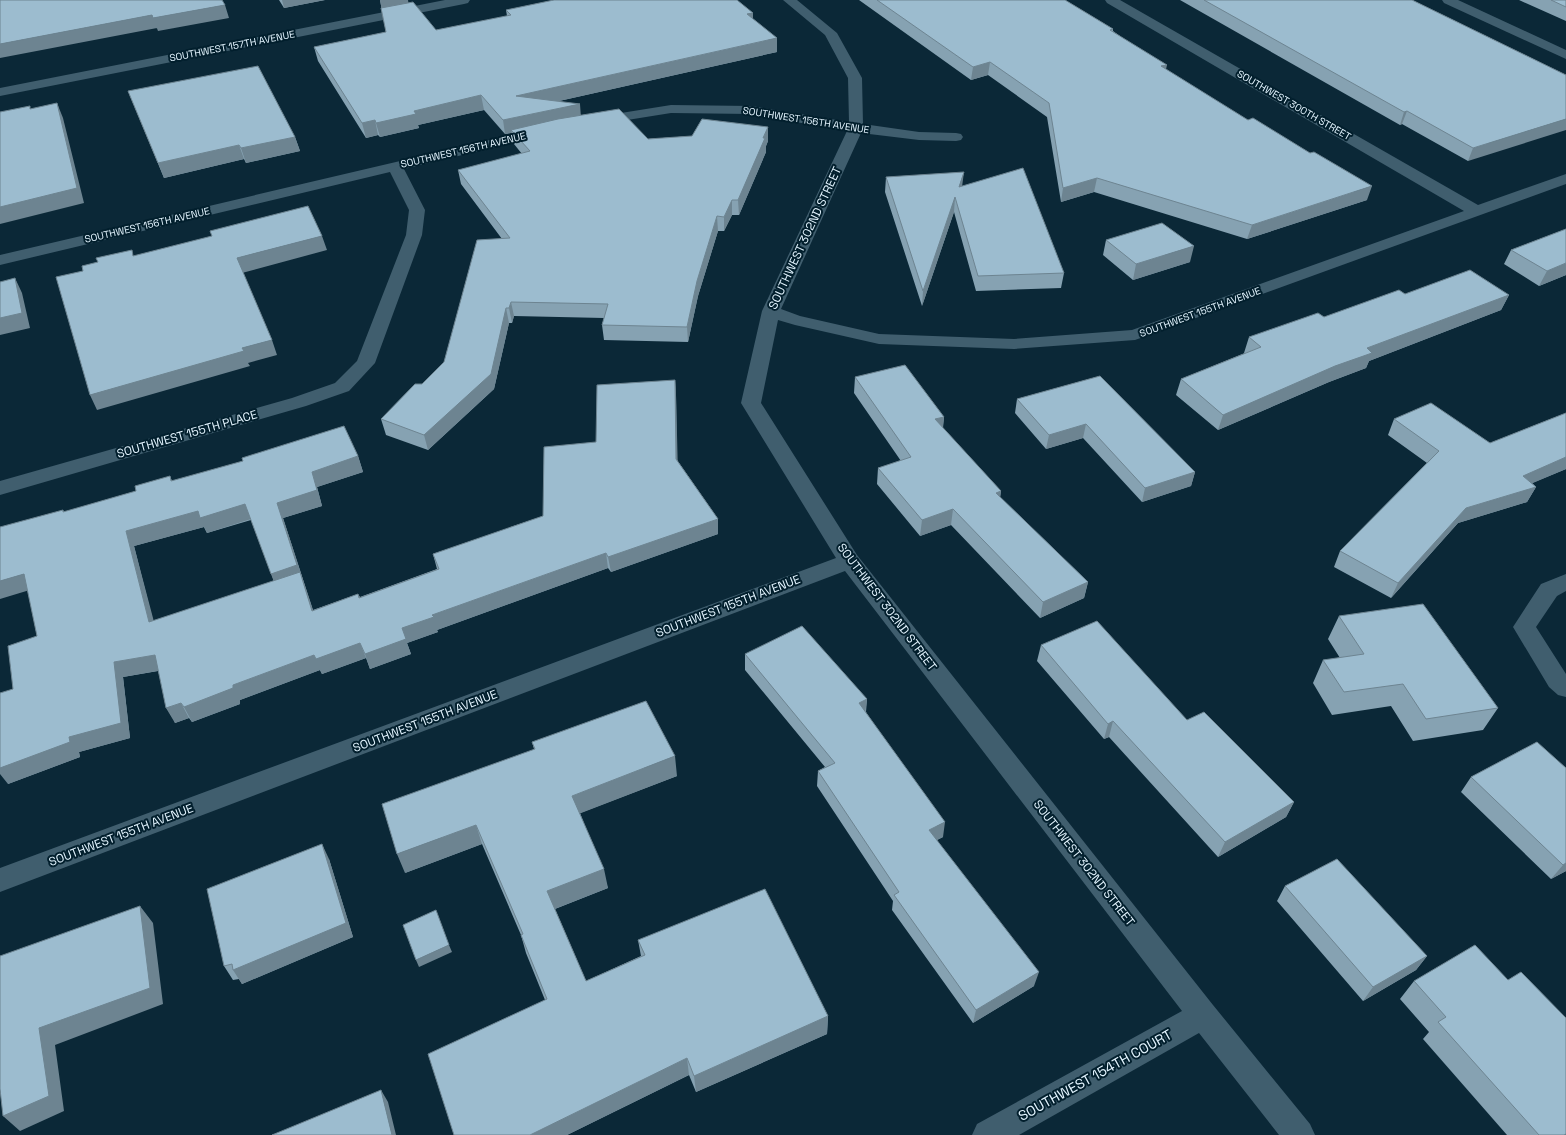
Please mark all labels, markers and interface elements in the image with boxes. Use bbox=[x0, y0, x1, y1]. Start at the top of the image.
street label: SOUTHWEST 157TH AVENUE bbox=[168, 27, 296, 65]
street label: SOUTHWEST 300TH STREET bbox=[1235, 67, 1353, 143]
street label: SOUTHWEST 156TH AVENUE bbox=[742, 104, 871, 136]
street label: SOUTHWEST 156TH AVENUE bbox=[399, 129, 527, 171]
street label: SOUTHWEST 302ND STREET bbox=[765, 164, 845, 312]
street label: SOUTHWEST 156TH AVENUE bbox=[83, 204, 211, 246]
street label: SOUTHWEST 155TH AVENUE bbox=[1138, 284, 1263, 340]
street label: SOUTHWEST 155TH PLACE bbox=[115, 406, 259, 462]
street label: SOUTHWEST 302ND STREET bbox=[834, 540, 940, 674]
street label: SOUTHWEST 155TH AVENUE bbox=[653, 571, 803, 641]
street label: SOUTHWEST 155TH AVENUE bbox=[350, 686, 500, 756]
street label: SOUTHWEST 302ND STREET bbox=[1030, 797, 1138, 929]
street label: SOUTHWEST 155TH AVENUE bbox=[46, 800, 196, 870]
street label: SOUTHWEST 154TH COURT bbox=[1015, 1025, 1175, 1125]

